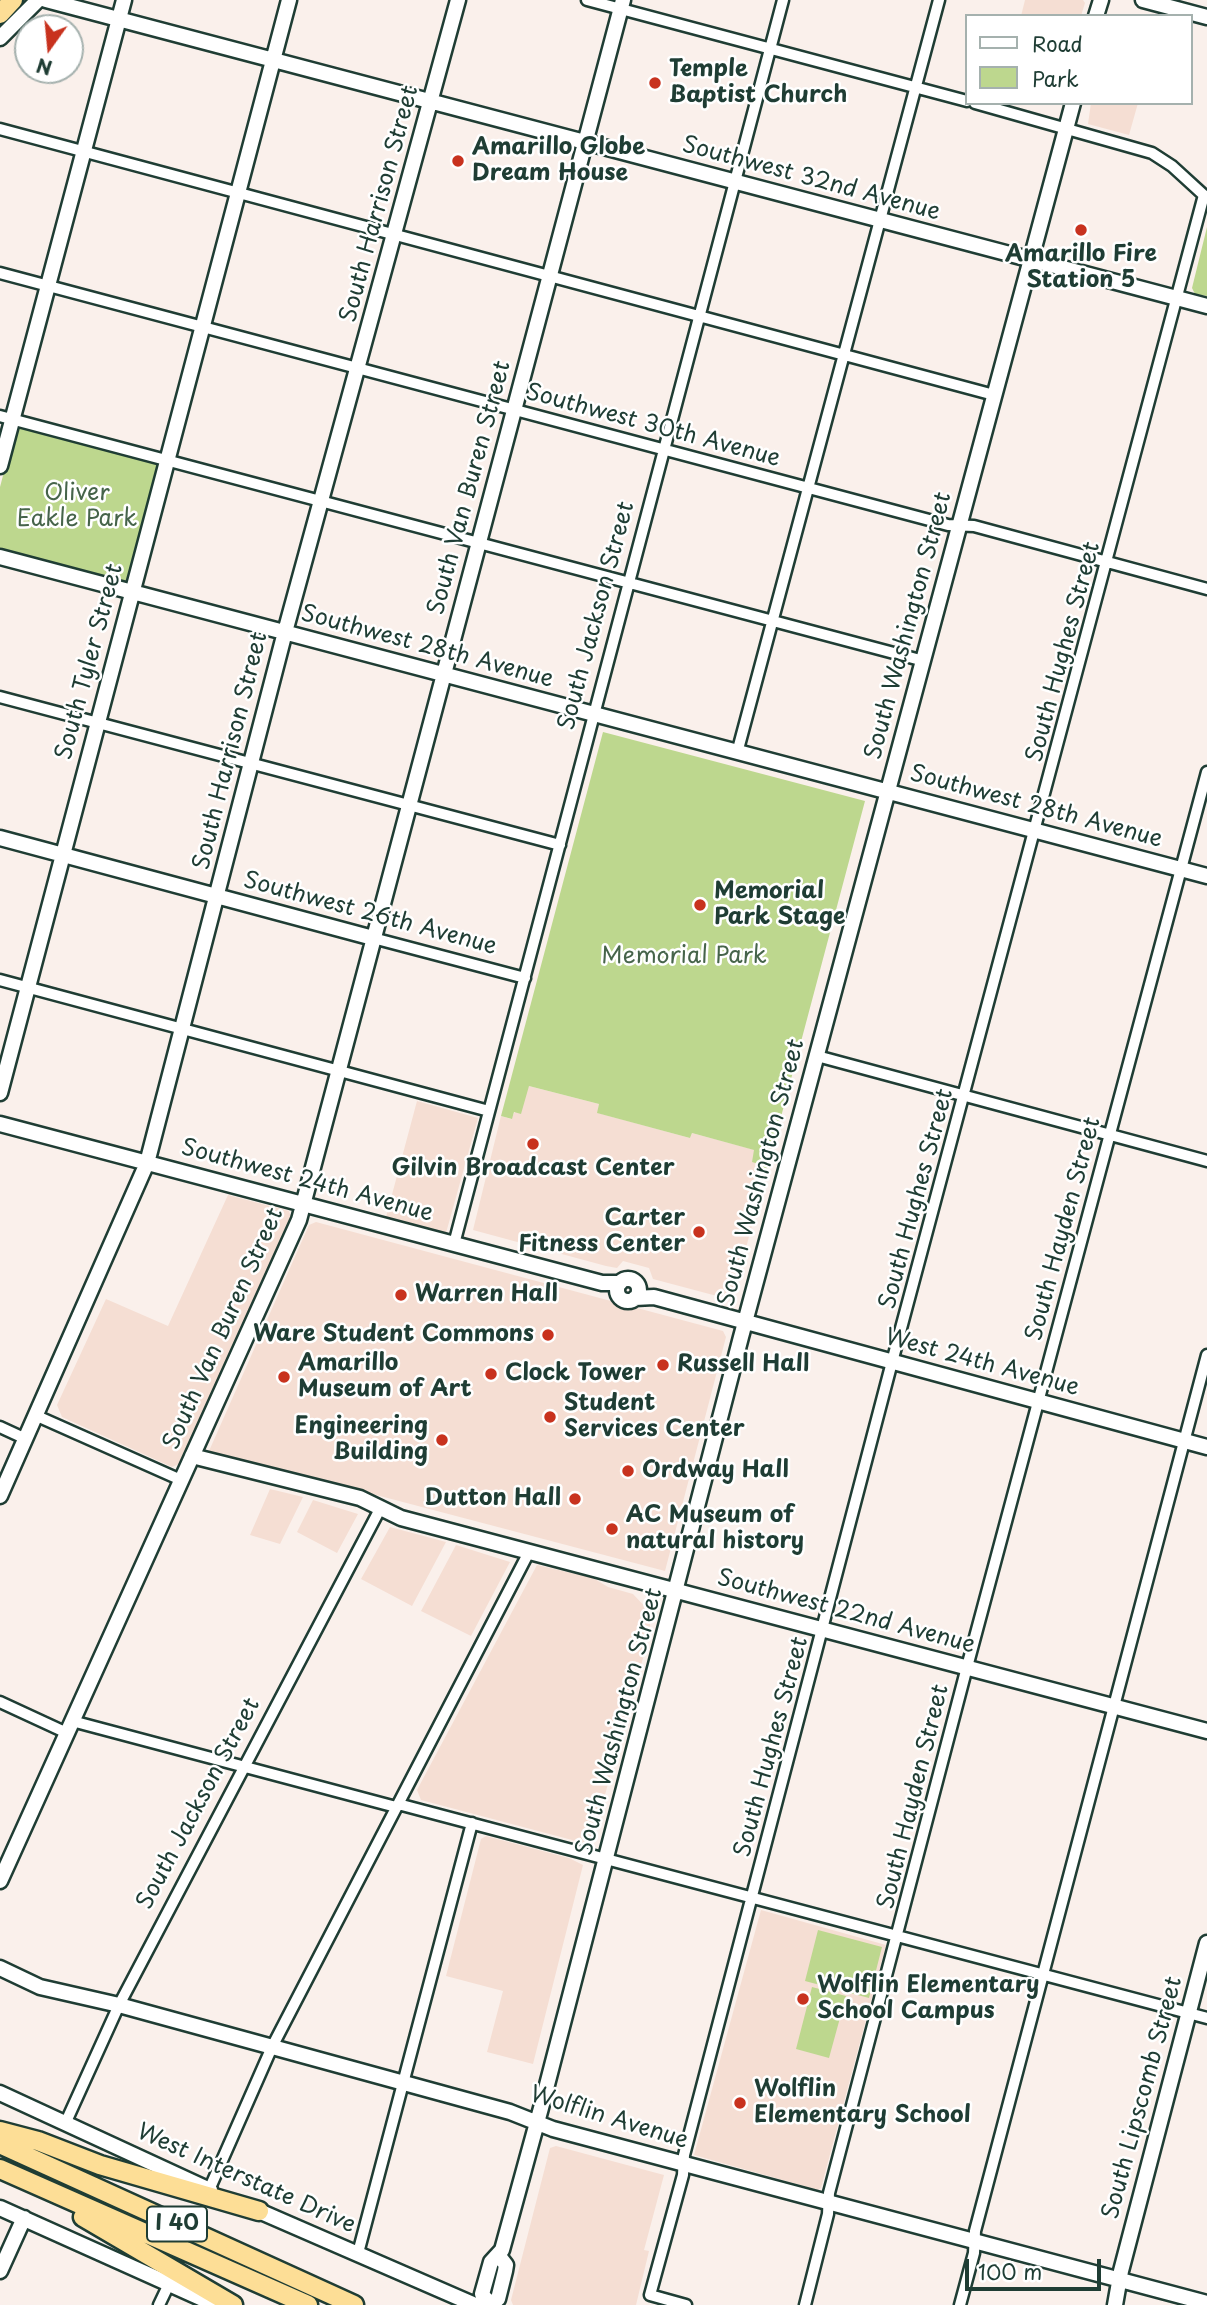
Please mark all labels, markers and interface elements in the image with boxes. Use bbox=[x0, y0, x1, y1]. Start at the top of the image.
north arrow bbox=[14, 14, 84, 84]
legend bbox=[965, 14, 1193, 105]
text: Road bbox=[1032, 27, 1083, 59]
text: N bbox=[33, 52, 55, 83]
place label: Temple Baptist Church bbox=[669, 56, 847, 110]
text: Park bbox=[1032, 62, 1079, 94]
marker: Temple Baptist Church bbox=[647, 75, 663, 91]
street label: South Harrison Street bbox=[335, 83, 425, 325]
street label: Southwest 32nd Avenue bbox=[679, 131, 943, 227]
place label: Amarillo Globe Dream House bbox=[472, 134, 645, 188]
marker: Amarillo Globe Dream House bbox=[450, 153, 466, 169]
marker: Amarillo Fire Station 5 bbox=[1073, 222, 1089, 238]
place label: Amarillo Fire Station 5 bbox=[1005, 241, 1157, 295]
street label: South Van Buren Street bbox=[423, 358, 517, 618]
street label: Southwest 30th Avenue bbox=[523, 379, 783, 473]
park label: Oliver Eakle Park bbox=[17, 480, 137, 534]
street label: South Washington Street bbox=[860, 489, 958, 763]
street label: South Jackson Street bbox=[553, 499, 641, 733]
street label: South Hughes Street bbox=[1021, 539, 1107, 765]
street label: South Tyler Street bbox=[51, 561, 129, 763]
street label: Southwest 28th Avenue bbox=[298, 600, 556, 694]
street label: South Harrison Street bbox=[188, 629, 274, 873]
street label: Southwest 28th Avenue bbox=[907, 760, 1165, 854]
street label: Southwest 26th Avenue bbox=[240, 867, 500, 961]
place label: Memorial Park Stage bbox=[714, 878, 845, 932]
marker: Memorial Park Stage bbox=[692, 897, 708, 913]
park label: Memorial Park bbox=[601, 943, 767, 971]
street label: South Washington Street bbox=[713, 1036, 811, 1310]
street label: South Hughes Street bbox=[874, 1086, 960, 1312]
street label: South Hayden Street bbox=[1021, 1114, 1107, 1344]
street label: Southwest 24th Avenue bbox=[178, 1134, 436, 1228]
marker: Gilvin Broadcast Center bbox=[525, 1136, 541, 1152]
place label: Gilvin Broadcast Center bbox=[391, 1155, 675, 1183]
street label: South Van Buren Street bbox=[158, 1204, 290, 1454]
place label: Carter Fitness Center bbox=[518, 1205, 685, 1259]
marker: Carter Fitness Center bbox=[691, 1224, 707, 1240]
place label: Warren Hall bbox=[415, 1281, 558, 1309]
marker: Warren Hall bbox=[393, 1287, 409, 1303]
place label: Ware Student Commons bbox=[253, 1321, 534, 1349]
street label: West 24th Avenue bbox=[882, 1324, 1082, 1402]
marker: Ware Student Commons bbox=[540, 1327, 556, 1343]
place label: Amarillo Museum of Art bbox=[298, 1350, 472, 1404]
place label: Russell Hall bbox=[677, 1351, 809, 1379]
marker: Russell Hall bbox=[655, 1357, 671, 1373]
place label: Clock Tower bbox=[505, 1360, 646, 1388]
marker: Clock Tower bbox=[483, 1366, 499, 1382]
marker: Amarillo Museum of Art bbox=[276, 1369, 292, 1385]
place label: Student Services Center bbox=[564, 1390, 745, 1444]
marker: Student Services Center bbox=[542, 1409, 558, 1425]
place label: Engineering Building bbox=[295, 1413, 428, 1467]
marker: Engineering Building bbox=[434, 1432, 450, 1448]
place label: Ordway Hall bbox=[642, 1457, 789, 1485]
marker: Ordway Hall bbox=[620, 1463, 636, 1479]
place label: Dutton Hall bbox=[425, 1485, 561, 1513]
marker: Dutton Hall bbox=[567, 1491, 583, 1507]
place label: AC Museum of natural history bbox=[626, 1502, 804, 1556]
marker: AC Museum of natural history bbox=[604, 1521, 620, 1537]
street label: Southwest 22nd Avenue bbox=[714, 1564, 978, 1660]
street label: South Washington Street bbox=[571, 1585, 669, 1859]
street label: South Hughes Street bbox=[729, 1634, 815, 1860]
street label: South Hayden Street bbox=[873, 1682, 955, 1912]
street label: South Jackson Street bbox=[132, 1694, 266, 1914]
place label: Wolflin Elementary School Campus bbox=[817, 1972, 1039, 2026]
street label: South Lipscomb Street bbox=[1097, 1974, 1189, 2222]
marker: Wolflin Elementary School Campus bbox=[795, 1991, 811, 2007]
place label: Wolflin Elementary School bbox=[754, 2076, 971, 2130]
street label: Wolflin Avenue bbox=[527, 2081, 691, 2155]
marker: Wolflin Elementary School bbox=[732, 2095, 748, 2111]
street label: West Interstate Drive bbox=[132, 2118, 360, 2240]
road number: I 40 bbox=[147, 2206, 207, 2242]
scale bar bbox=[969, 2246, 1106, 2290]
text: 100 m bbox=[978, 2255, 1042, 2287]

